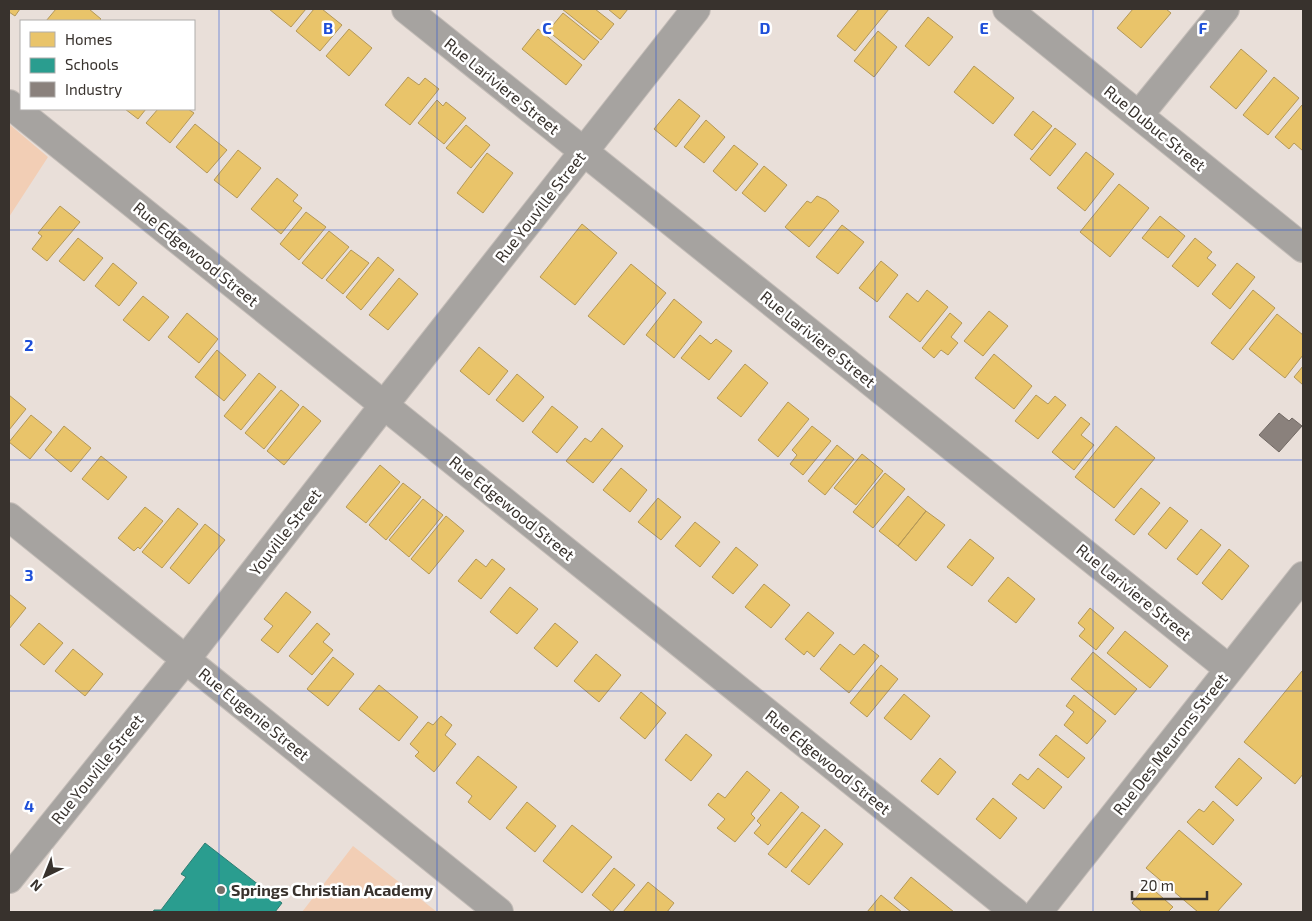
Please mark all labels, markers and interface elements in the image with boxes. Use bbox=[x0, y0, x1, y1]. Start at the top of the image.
text: B bbox=[323, 18, 333, 37]
text: C bbox=[542, 18, 552, 37]
text: D bbox=[760, 18, 771, 37]
text: E bbox=[979, 18, 989, 37]
text: F bbox=[1199, 18, 1208, 37]
legend bbox=[20, 20, 195, 110]
text: Homes bbox=[65, 30, 112, 48]
street label: Rue Lariviere Street bbox=[441, 33, 564, 138]
text: Schools bbox=[65, 55, 119, 73]
text: Industry bbox=[65, 80, 122, 98]
street label: Rue Dubuc Street bbox=[1101, 81, 1210, 174]
street label: Rue Youville Street bbox=[490, 147, 589, 266]
street label: Rue Edgewood Street bbox=[130, 197, 263, 310]
street label: Rue Lariviere Street bbox=[757, 286, 880, 391]
text: 2 bbox=[24, 335, 34, 354]
street label: Rue Edgewood Street bbox=[446, 451, 579, 564]
street label: Youville Street bbox=[245, 485, 324, 579]
street label: Rue Lariviere Street bbox=[1073, 539, 1196, 644]
text: 3 bbox=[24, 565, 34, 584]
street label: Rue Eugenie Street bbox=[195, 663, 313, 764]
street label: Rue Des Meurons Street bbox=[1108, 669, 1231, 818]
street label: Rue Edgewood Street bbox=[762, 705, 895, 818]
street label: Rue Youville Street bbox=[47, 710, 147, 827]
text: 4 bbox=[24, 796, 34, 815]
north arrow bbox=[20, 851, 70, 901]
scale bar bbox=[1132, 868, 1207, 900]
text: N bbox=[26, 876, 45, 896]
text: 20 m bbox=[1140, 876, 1174, 894]
place label: Springs Christian Academy bbox=[231, 880, 433, 900]
marker: Springs Christian Academy bbox=[215, 884, 227, 896]

